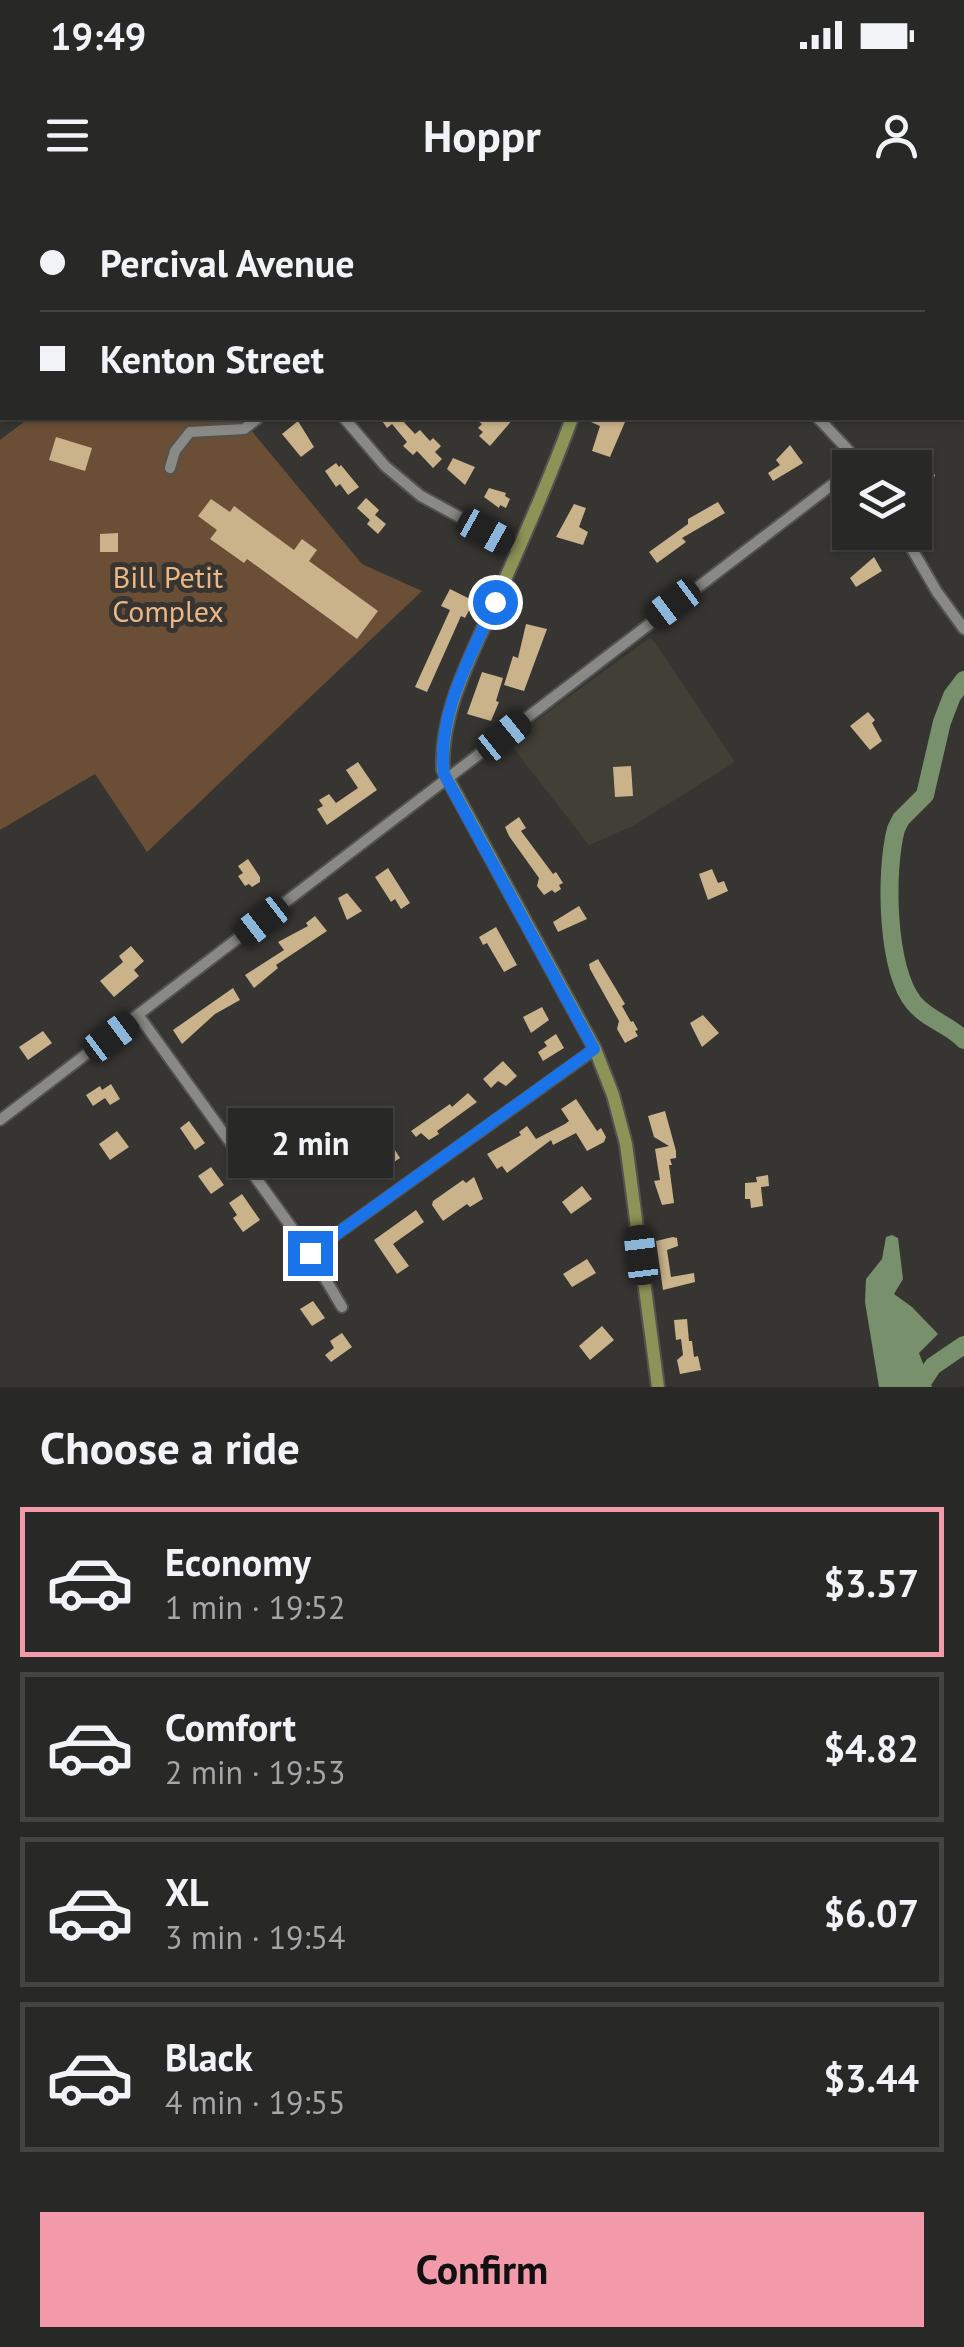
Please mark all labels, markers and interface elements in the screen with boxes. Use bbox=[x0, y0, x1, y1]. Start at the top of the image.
text: 19:49 bbox=[50, 11, 146, 60]
text: Hoppr bbox=[423, 106, 541, 164]
icon: menu bbox=[40, 108, 95, 163]
icon: person bbox=[869, 108, 924, 163]
text: Percival Avenue bbox=[100, 238, 354, 287]
text: Kenton Street bbox=[100, 334, 324, 383]
map controls bbox=[832, 450, 932, 550]
button: layers bbox=[832, 450, 932, 550]
car bbox=[452, 504, 520, 560]
park label: Bill Petit Complex bbox=[112, 557, 224, 630]
car bbox=[640, 574, 706, 634]
route start bbox=[473, 580, 518, 625]
car bbox=[471, 705, 537, 767]
car bbox=[229, 891, 295, 951]
car bbox=[78, 1007, 144, 1067]
callout: 2 min bbox=[228, 1108, 392, 1178]
text: 2 min bbox=[271, 1122, 350, 1164]
car bbox=[622, 1223, 660, 1287]
route end bbox=[288, 1231, 333, 1276]
text: Choose a ride bbox=[40, 1418, 300, 1476]
icon: car bbox=[45, 1537, 135, 1627]
text: Economy bbox=[165, 1537, 311, 1586]
text: $3.57 bbox=[823, 1558, 919, 1607]
text: 1 min · 19:52 bbox=[165, 1586, 345, 1628]
icon: car bbox=[45, 1702, 135, 1792]
text: Comfort bbox=[165, 1702, 296, 1751]
text: $4.82 bbox=[823, 1723, 919, 1772]
text: 2 min · 19:53 bbox=[165, 1751, 345, 1793]
icon: car bbox=[45, 1867, 135, 1957]
text: XL bbox=[165, 1867, 209, 1916]
text: $6.07 bbox=[823, 1888, 919, 1937]
text: 3 min · 19:54 bbox=[165, 1916, 345, 1958]
icon: car bbox=[45, 2032, 135, 2122]
text: Black bbox=[165, 2032, 253, 2081]
text: $3.44 bbox=[823, 2053, 919, 2102]
text: 4 min · 19:55 bbox=[165, 2081, 345, 2123]
button: Confirm bbox=[40, 2212, 924, 2327]

